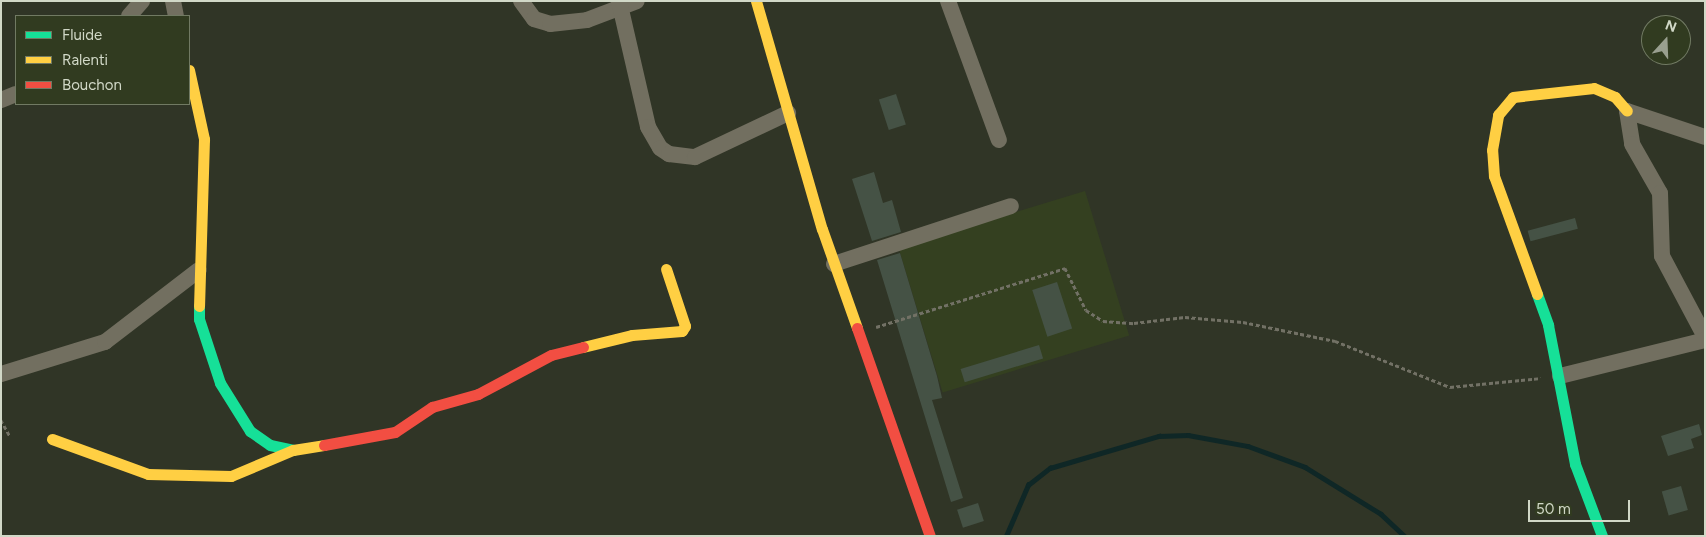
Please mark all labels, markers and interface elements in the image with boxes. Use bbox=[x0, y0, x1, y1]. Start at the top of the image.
legend bbox=[15, 15, 190, 105]
north arrow bbox=[1641, 15, 1691, 65]
text: N bbox=[1663, 17, 1679, 36]
text: Fluide bbox=[62, 26, 102, 44]
text: Ralenti bbox=[62, 51, 108, 69]
text: Bouchon bbox=[62, 76, 122, 94]
scale bar bbox=[1531, 490, 1634, 522]
text: 50 m bbox=[1536, 500, 1571, 518]

